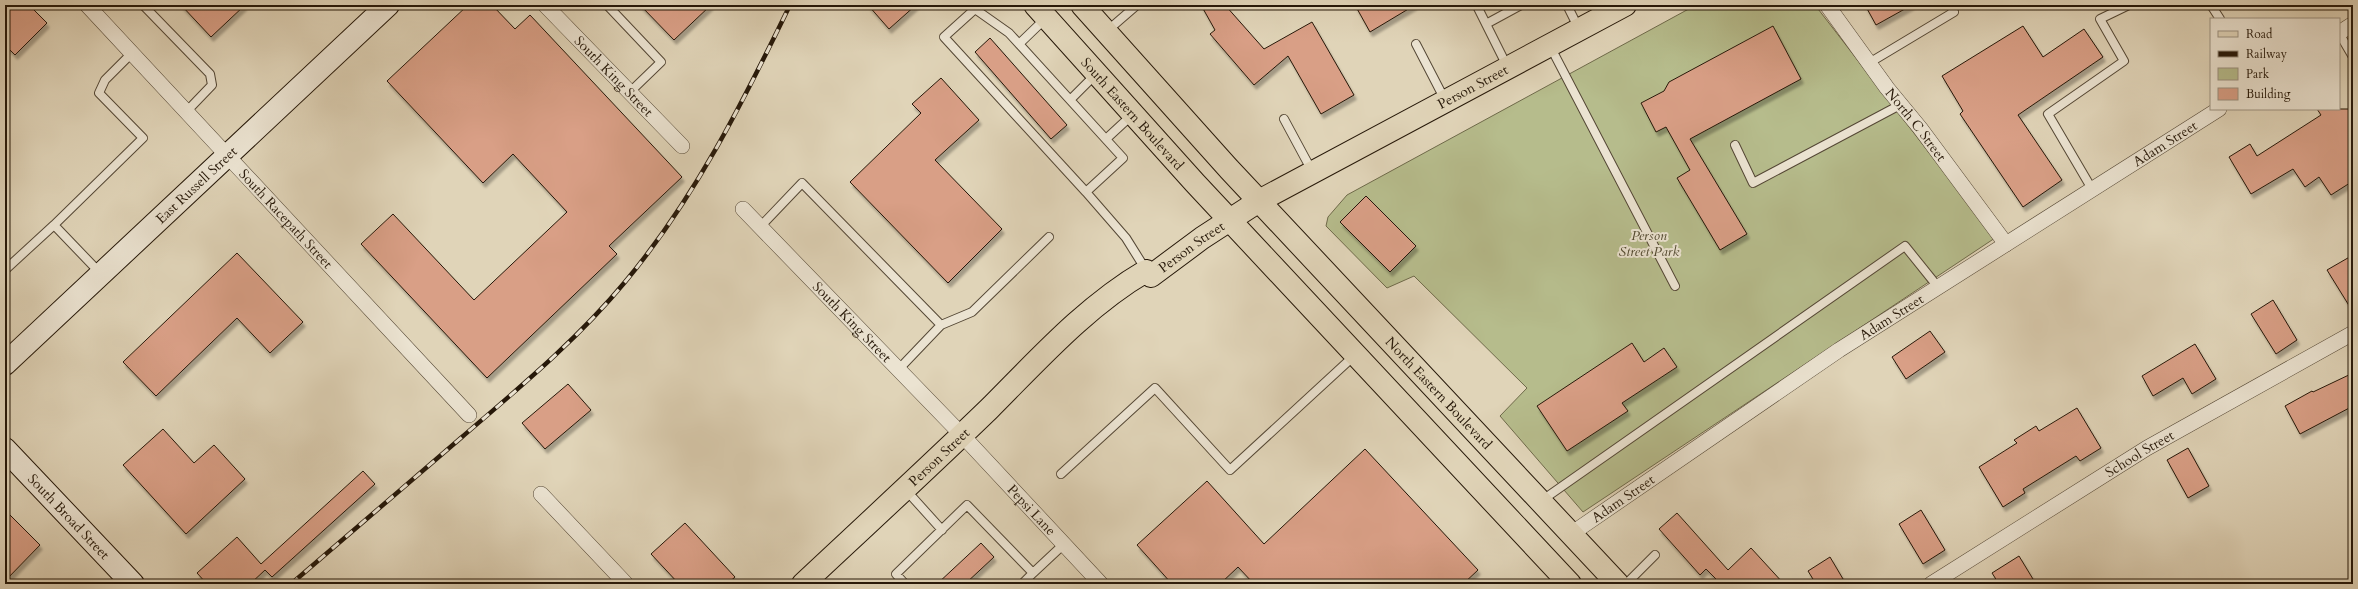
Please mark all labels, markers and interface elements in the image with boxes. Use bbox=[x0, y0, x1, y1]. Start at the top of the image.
legend bbox=[2210, 18, 2340, 110]
text: Road bbox=[2246, 26, 2273, 42]
street label: South King Street bbox=[570, 32, 658, 121]
text: Railway bbox=[2246, 46, 2288, 62]
street label: South Eastern Boulevard bbox=[1076, 53, 1188, 175]
street label: Person Street bbox=[1434, 60, 1512, 114]
text: Park bbox=[2246, 66, 2270, 82]
street label: North C Street bbox=[1881, 84, 1951, 166]
text: Building bbox=[2246, 86, 2291, 102]
street label: Adam Street bbox=[2129, 116, 2201, 171]
street label: East Russell Street bbox=[152, 142, 242, 228]
street label: South Racepath Street bbox=[234, 165, 337, 273]
street label: Person Street bbox=[1155, 217, 1229, 277]
park label: Person Street Park bbox=[1619, 226, 1679, 261]
street label: South King Street bbox=[808, 277, 896, 367]
street label: Adam Street bbox=[1856, 289, 1928, 345]
street label: North Eastern Boulevard bbox=[1381, 333, 1496, 454]
street label: Person Street bbox=[905, 423, 974, 491]
street label: School Street bbox=[2102, 426, 2178, 482]
street label: South Broad Street bbox=[23, 470, 114, 564]
street label: Adam Street bbox=[1588, 470, 1659, 527]
street label: Pepsi Lane bbox=[1003, 480, 1060, 540]

